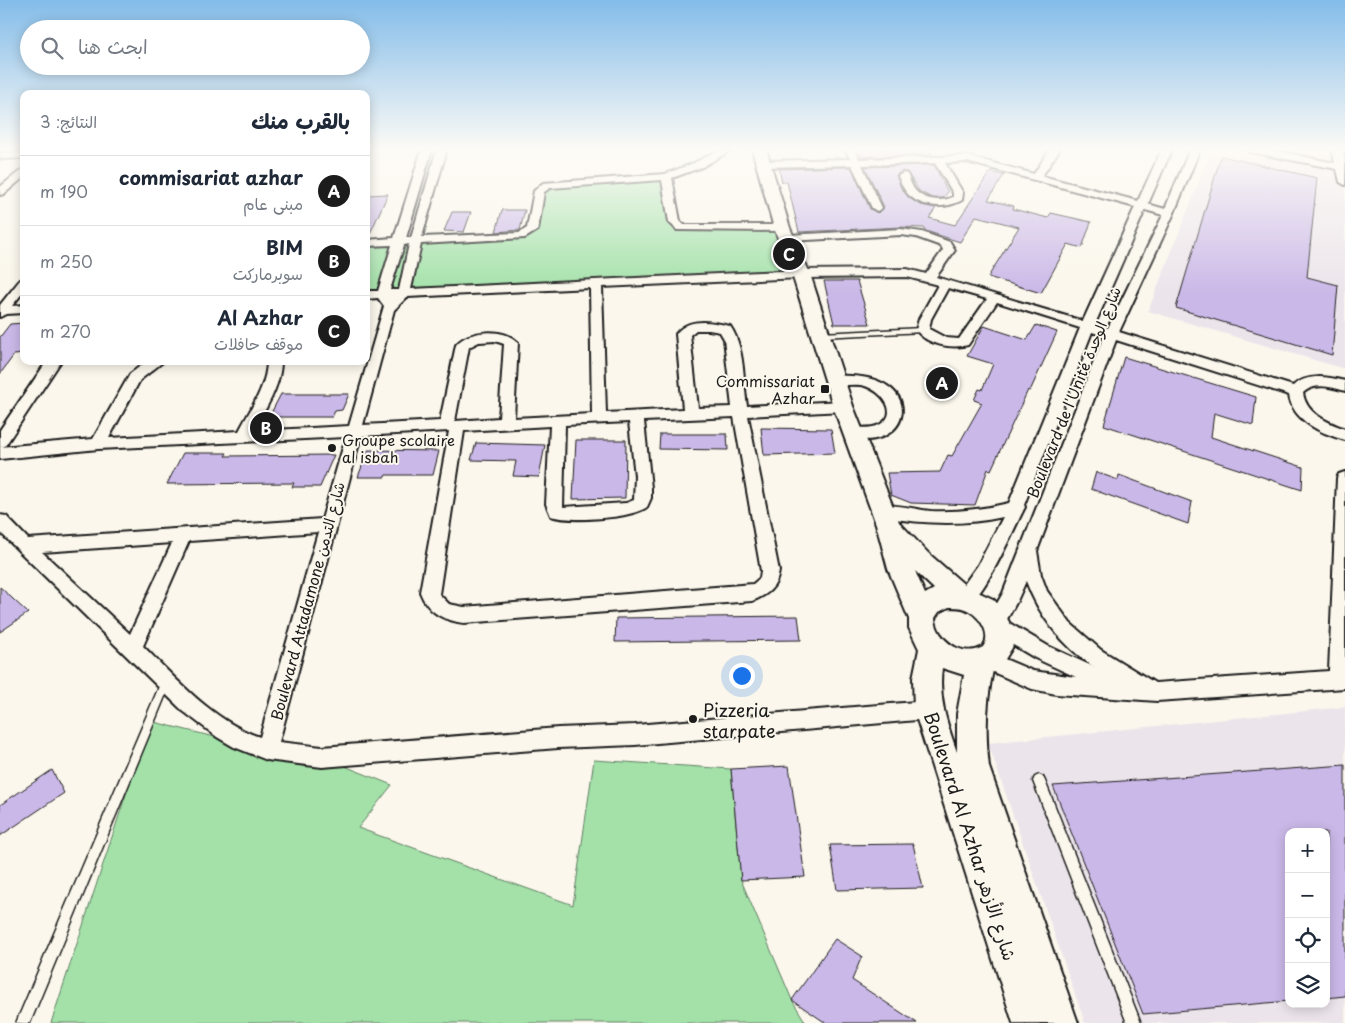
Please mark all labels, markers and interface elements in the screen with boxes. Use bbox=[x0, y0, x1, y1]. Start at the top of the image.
search box bbox=[20, 20, 370, 75]
text: ابحث هنا bbox=[78, 32, 148, 60]
icon: search bbox=[38, 34, 66, 62]
text: بالقرب منك bbox=[251, 104, 350, 136]
text: النتائج: 3 bbox=[40, 109, 97, 133]
text: commisariat azhar bbox=[119, 163, 303, 191]
text: 190 m bbox=[40, 179, 88, 203]
text: A bbox=[328, 179, 340, 203]
text: مبنى عام bbox=[243, 191, 303, 215]
text: BIM bbox=[266, 233, 303, 261]
pin: C bbox=[773, 235, 805, 273]
text: 250 m bbox=[40, 249, 93, 273]
text: B bbox=[329, 249, 340, 273]
text: سوبرماركت bbox=[233, 261, 303, 285]
street label: Boulevard de l'Unité شارع الوحدة bbox=[1020, 283, 1126, 501]
text: Al Azhar bbox=[217, 303, 303, 331]
text: 270 m bbox=[40, 319, 91, 343]
text: C bbox=[328, 319, 340, 343]
text: موقف حافلات bbox=[214, 331, 303, 355]
pin: A bbox=[926, 364, 958, 402]
place label: Commissariat Azhar bbox=[716, 369, 815, 409]
marker: Commissariat Azhar bbox=[819, 383, 831, 395]
pin: B bbox=[250, 409, 282, 447]
place label: Groupe scolaire al isbah bbox=[342, 428, 455, 468]
marker: Groupe scolaire al isbah bbox=[326, 442, 338, 454]
street label: Boulevard Attadamone شارع التدمن bbox=[264, 479, 350, 723]
your location bbox=[729, 663, 755, 689]
place label: Pizzeria starpate bbox=[703, 696, 775, 744]
street label: Boulevard Al Azhar شارع الأزهر bbox=[918, 708, 1024, 964]
marker: Pizzeria starpate bbox=[687, 713, 699, 725]
map controls bbox=[1285, 828, 1330, 1008]
button: + bbox=[1285, 828, 1330, 873]
button: − bbox=[1285, 873, 1330, 918]
button: locate bbox=[1285, 918, 1330, 963]
button: layers bbox=[1285, 963, 1330, 1008]

